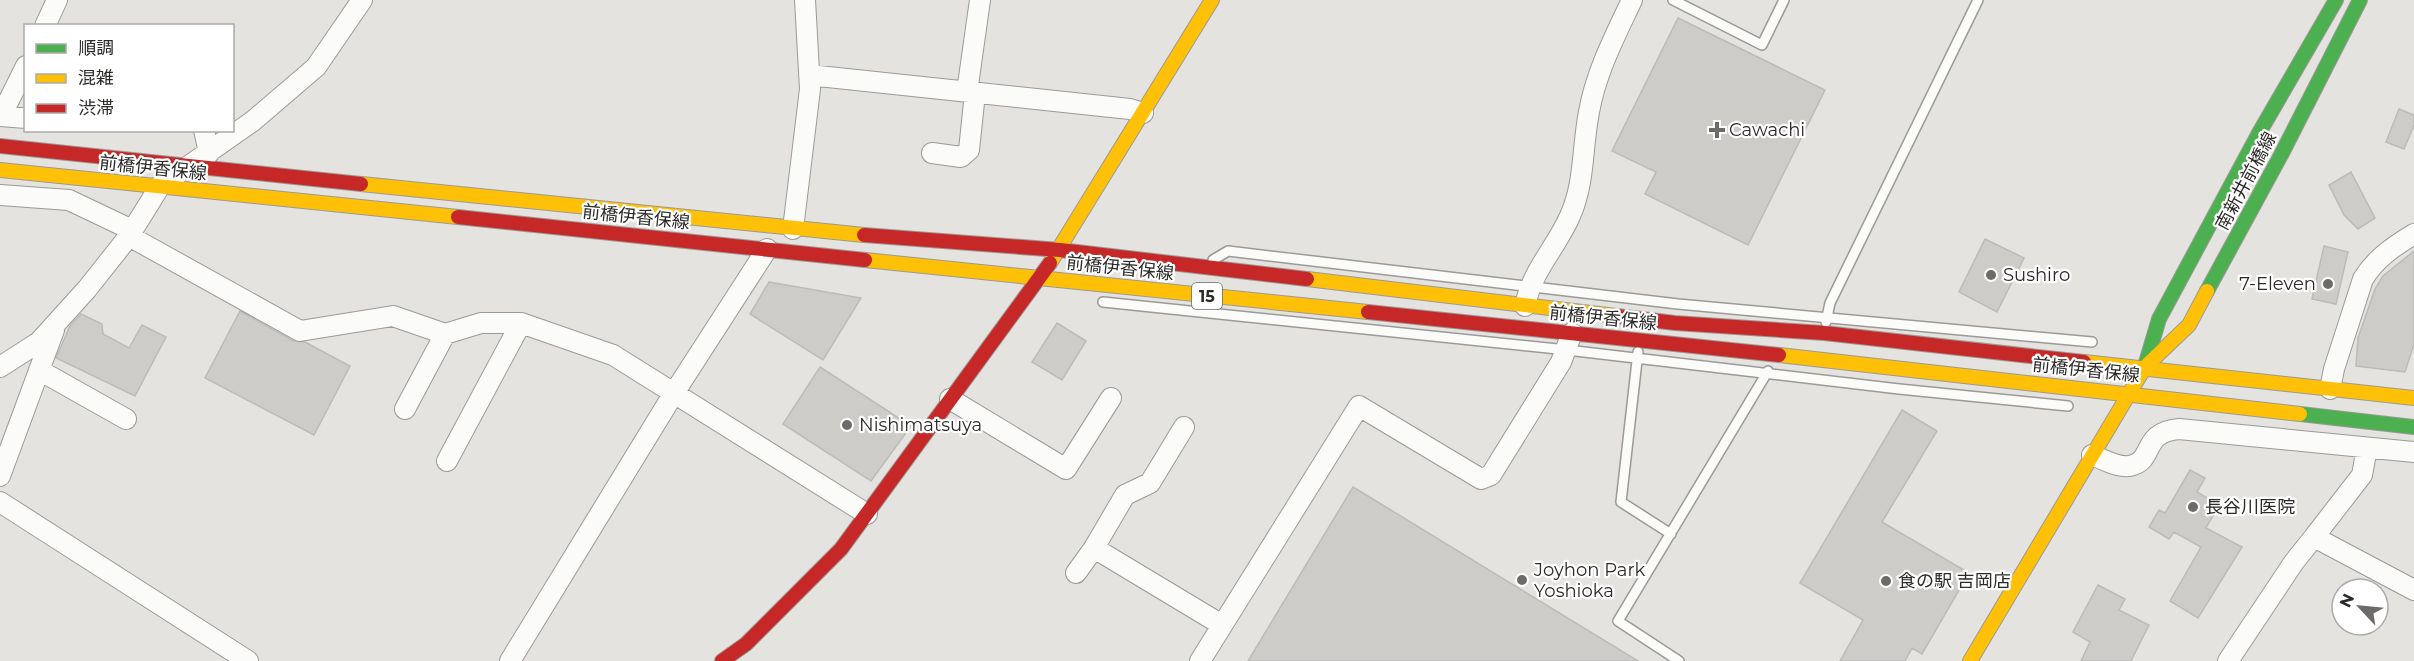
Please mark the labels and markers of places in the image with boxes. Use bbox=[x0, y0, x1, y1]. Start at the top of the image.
place label: Cawachi bbox=[1729, 119, 1805, 141]
marker: Cawachi bbox=[1710, 123, 1724, 137]
place label: Sushiro bbox=[2003, 264, 2070, 286]
marker: Sushiro bbox=[1984, 268, 1998, 282]
place label: 7-Eleven bbox=[2239, 273, 2316, 295]
marker: 7-Eleven bbox=[2321, 277, 2335, 291]
place label: Nishimatsuya bbox=[859, 414, 982, 436]
marker: Nishimatsuya bbox=[840, 418, 854, 432]
place label: 長谷川医院 bbox=[2205, 496, 2295, 518]
marker: 長谷川医院 bbox=[2186, 500, 2200, 514]
place label: Joyhon Park Yoshioka bbox=[1533, 559, 1645, 602]
place label: 食の駅 吉岡店 bbox=[1898, 570, 2011, 592]
marker: Joyhon Park Yoshioka bbox=[1515, 573, 1529, 587]
marker: 食の駅 吉岡店 bbox=[1879, 574, 1893, 588]

